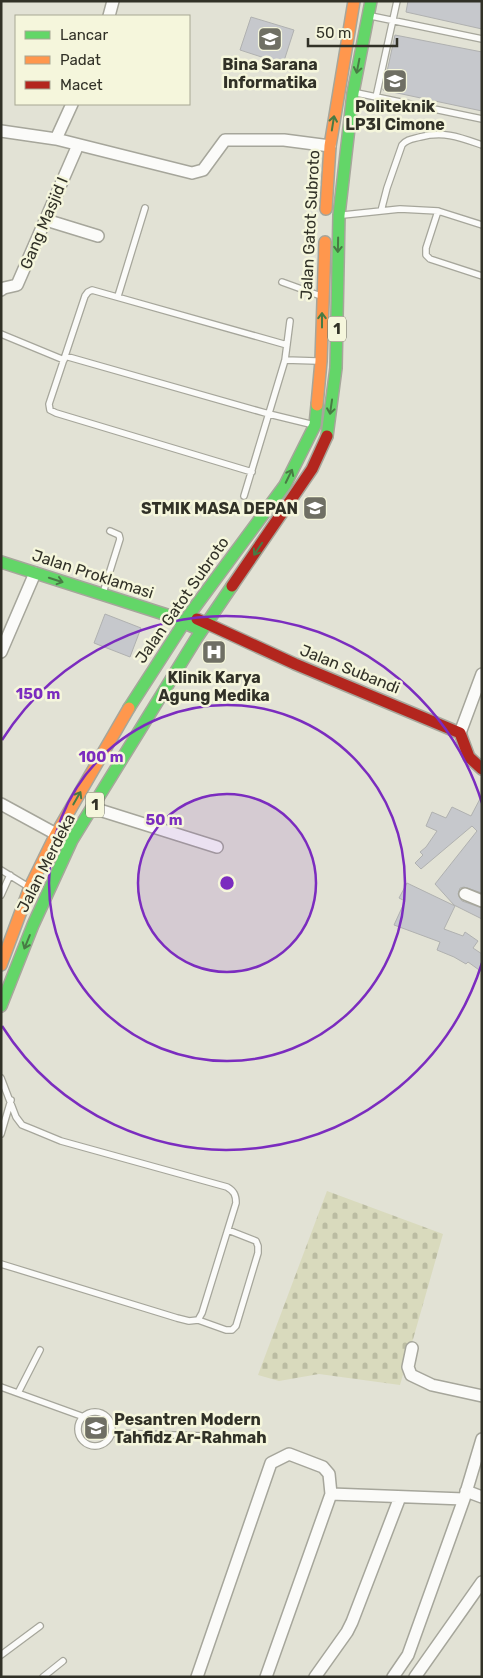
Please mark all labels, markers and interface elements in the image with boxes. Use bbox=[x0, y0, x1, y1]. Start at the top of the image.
legend bbox=[15, 15, 190, 105]
scale bar bbox=[308, 15, 397, 47]
text: 50 m bbox=[316, 24, 351, 42]
text: Lancar bbox=[60, 26, 108, 44]
school or university icon: Bina Sarana Informatika bbox=[257, 26, 283, 52]
text: Padat bbox=[60, 51, 101, 69]
place label: Bina Sarana Informatika bbox=[222, 55, 318, 92]
one-way arrow bbox=[353, 58, 362, 74]
school or university icon: Politeknik LP3I Cimone bbox=[382, 68, 408, 94]
text: Macet bbox=[60, 76, 103, 94]
place label: Politeknik LP3I Cimone bbox=[345, 97, 445, 134]
one-way arrow bbox=[329, 115, 339, 131]
street label: Jalan Gatot Subroto bbox=[297, 150, 323, 300]
street label: Gang Masjid I bbox=[16, 174, 72, 272]
one-way arrow bbox=[334, 237, 343, 253]
one-way arrow bbox=[317, 312, 327, 328]
road number: 1 bbox=[328, 316, 346, 342]
one-way arrow bbox=[326, 399, 336, 415]
one-way arrow bbox=[285, 469, 294, 484]
school or university icon: STMIK MASA DEPAN bbox=[302, 495, 328, 521]
place label: STMIK MASA DEPAN bbox=[141, 499, 298, 518]
street label: Jalan Gatot Subroto bbox=[131, 533, 233, 667]
one-way arrow bbox=[253, 542, 263, 556]
street label: Jalan Proklamasi bbox=[30, 545, 156, 603]
one-way arrow bbox=[48, 576, 63, 585]
hospital icon: Klinik Karya Agung Medika bbox=[201, 639, 227, 665]
street label: Jalan Subandi bbox=[297, 640, 403, 698]
place label: Klinik Karya Agung Medika bbox=[158, 668, 270, 705]
text: 150 m bbox=[16, 685, 60, 703]
text: 100 m bbox=[79, 748, 123, 766]
one-way arrow bbox=[73, 791, 83, 805]
road number: 1 bbox=[86, 792, 104, 818]
street label: Jalan Merdeka bbox=[13, 810, 79, 916]
text: 50 m bbox=[146, 811, 182, 829]
centre of rings bbox=[218, 874, 236, 892]
one-way arrow bbox=[21, 934, 31, 949]
place label: Pesantren Modern Tahfidz Ar-Rahmah bbox=[114, 1410, 267, 1447]
school or university icon: Pesantren Modern Tahfidz Ar-Rahmah bbox=[83, 1415, 109, 1441]

